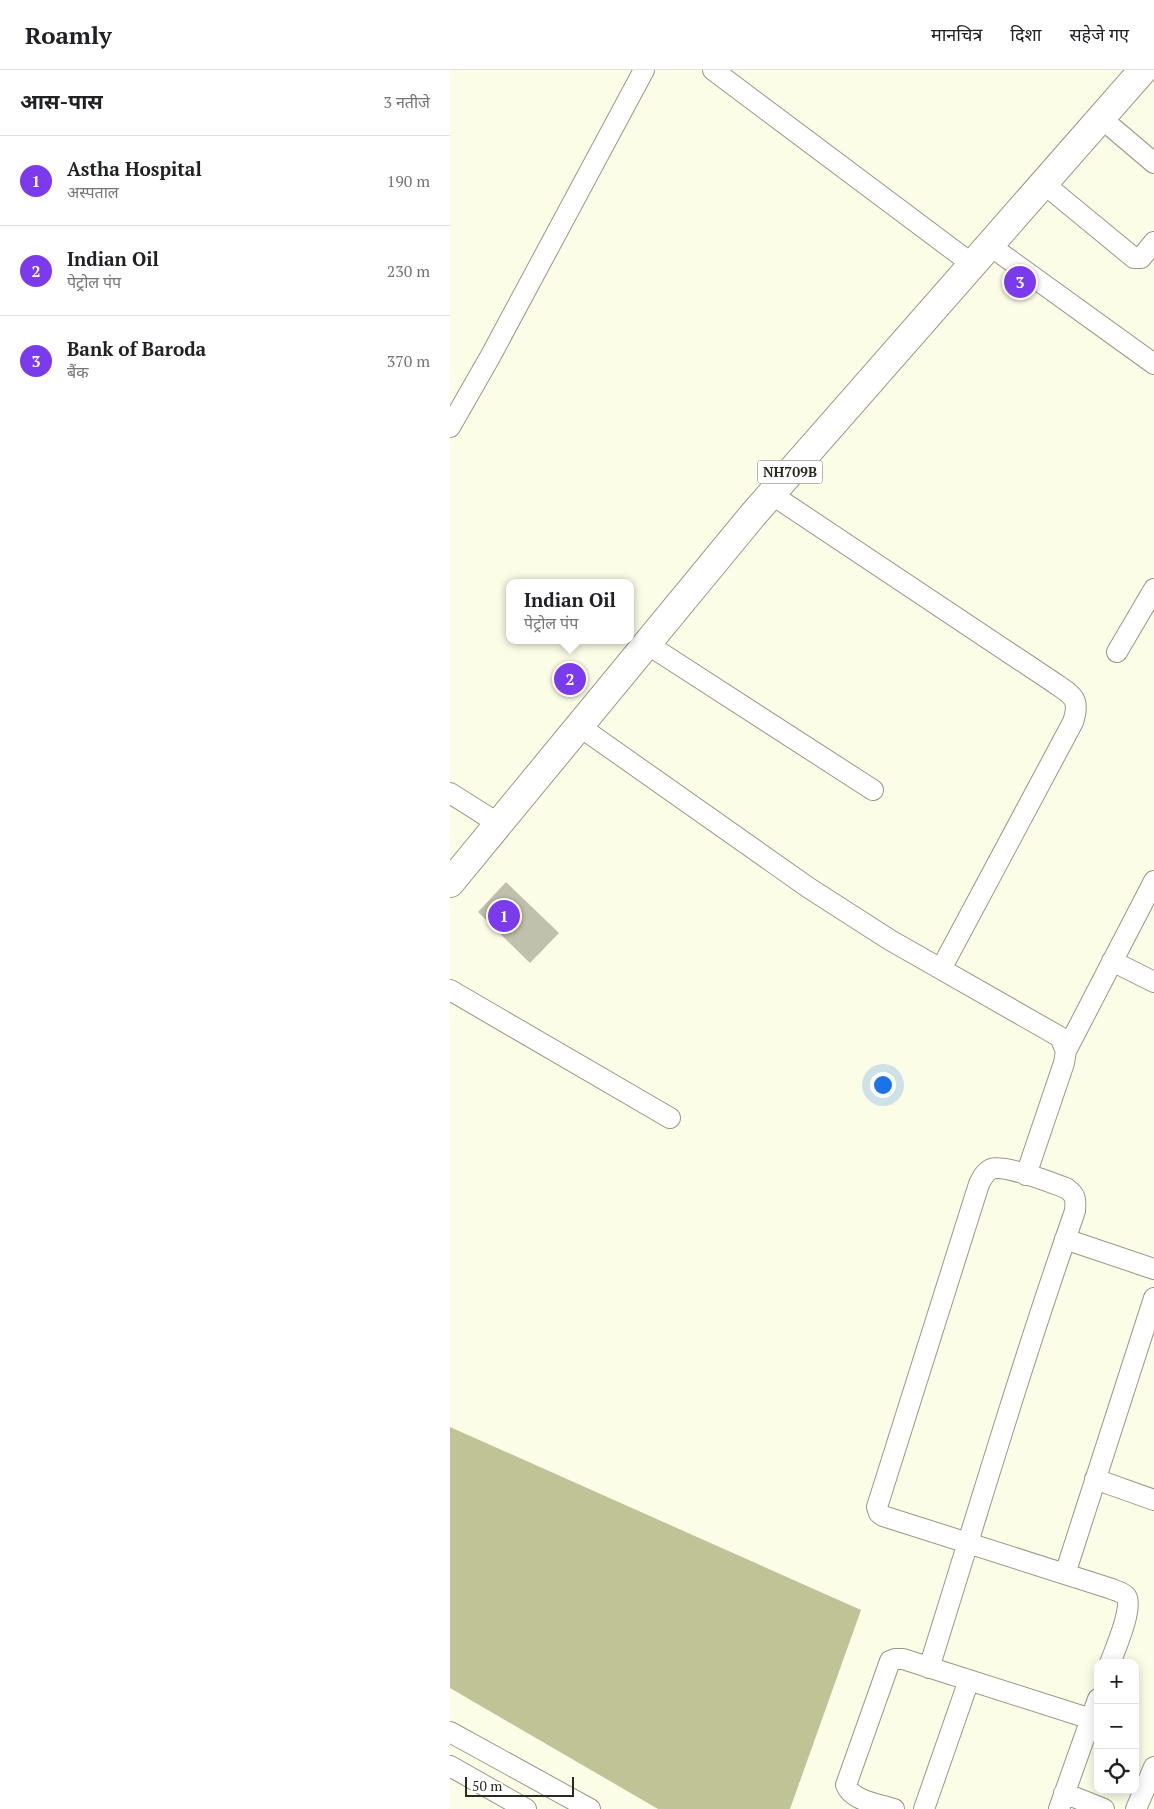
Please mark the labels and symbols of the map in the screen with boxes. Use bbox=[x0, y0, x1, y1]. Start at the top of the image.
pin: 3 bbox=[1004, 263, 1036, 301]
road number: NH709B bbox=[758, 461, 822, 484]
pin: 2 bbox=[554, 660, 586, 698]
pin: 1 bbox=[488, 897, 520, 935]
your location bbox=[870, 1072, 896, 1098]
scale bar bbox=[465, 1774, 574, 1797]

